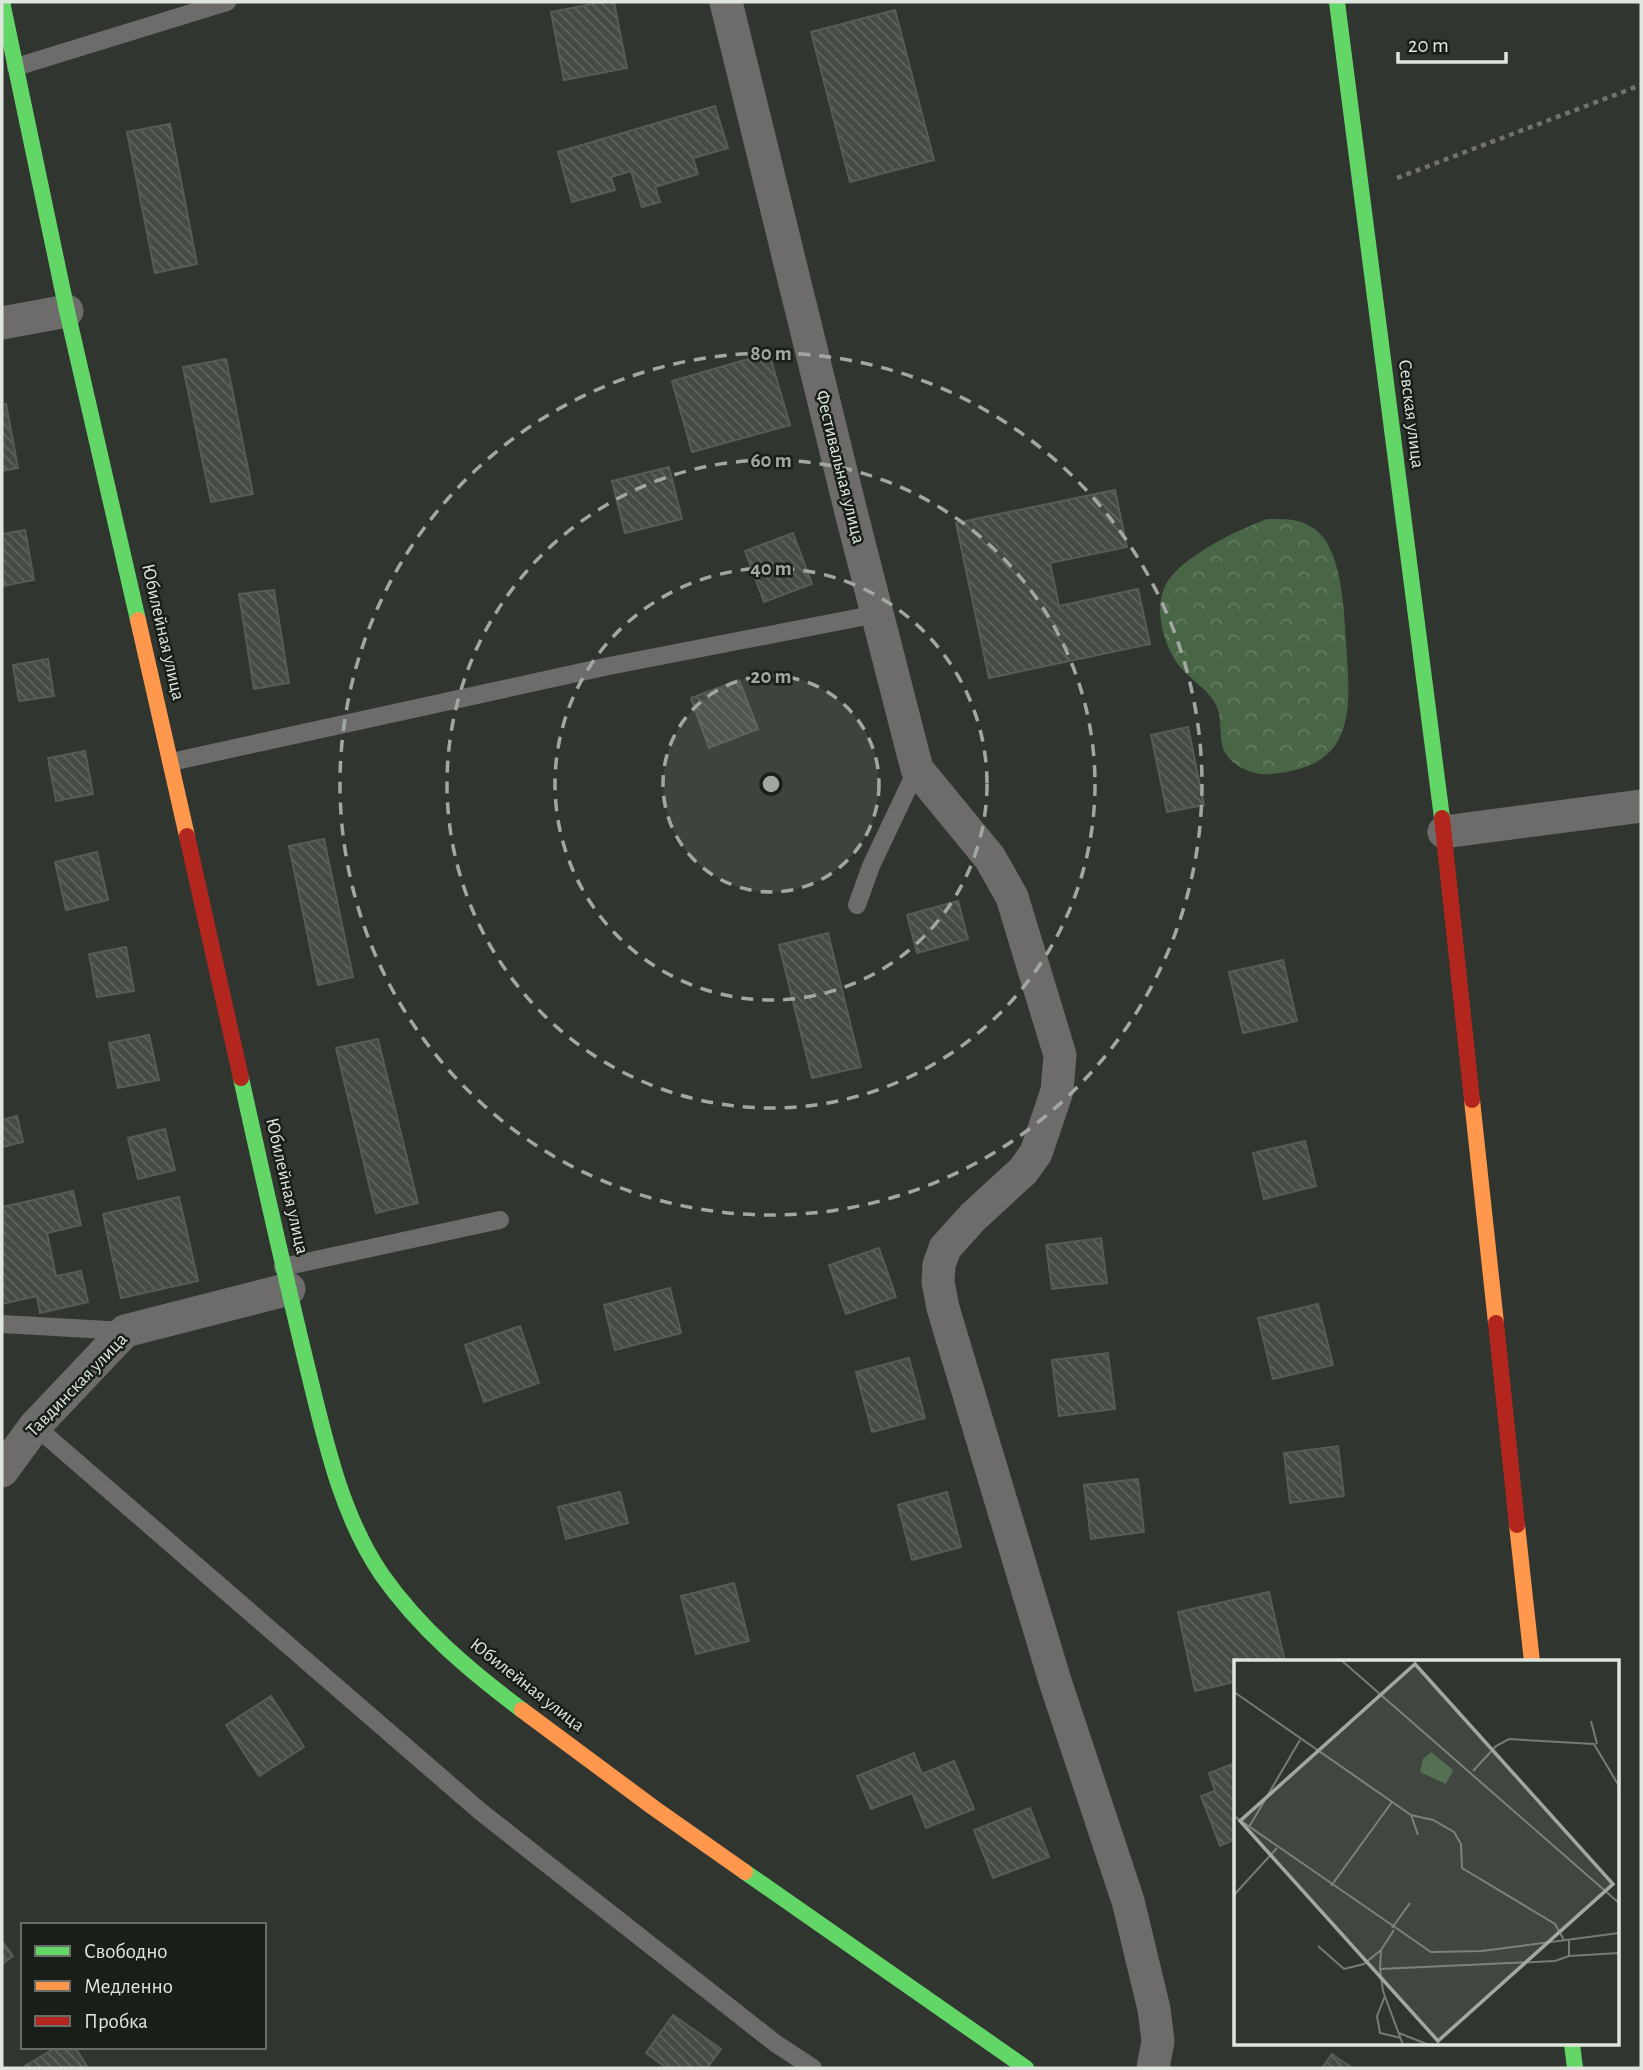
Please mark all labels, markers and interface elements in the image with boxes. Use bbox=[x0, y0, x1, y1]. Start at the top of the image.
scale bar bbox=[1398, 21, 1506, 65]
text: 20 m bbox=[1408, 35, 1449, 56]
text: 80 m bbox=[750, 343, 792, 364]
street label: Севская улица bbox=[1395, 359, 1427, 470]
street label: Фестивальная улица bbox=[812, 388, 868, 546]
text: 60 m bbox=[750, 450, 792, 471]
text: 40 m bbox=[750, 558, 792, 579]
street label: Юбилейная улица bbox=[138, 562, 188, 702]
text: 20 m bbox=[751, 666, 791, 687]
centre of rings bbox=[759, 772, 783, 796]
street label: Юбилейная улица bbox=[262, 1116, 312, 1256]
street label: Тавдинская улица bbox=[23, 1329, 131, 1441]
street label: Юбилейная улица bbox=[466, 1635, 588, 1736]
inset map bbox=[1234, 1660, 1618, 2046]
legend bbox=[21, 1923, 266, 2049]
text: Свободно bbox=[84, 1941, 168, 1962]
text: Медленно bbox=[84, 1976, 173, 1997]
text: Пробка bbox=[84, 2011, 148, 2032]

